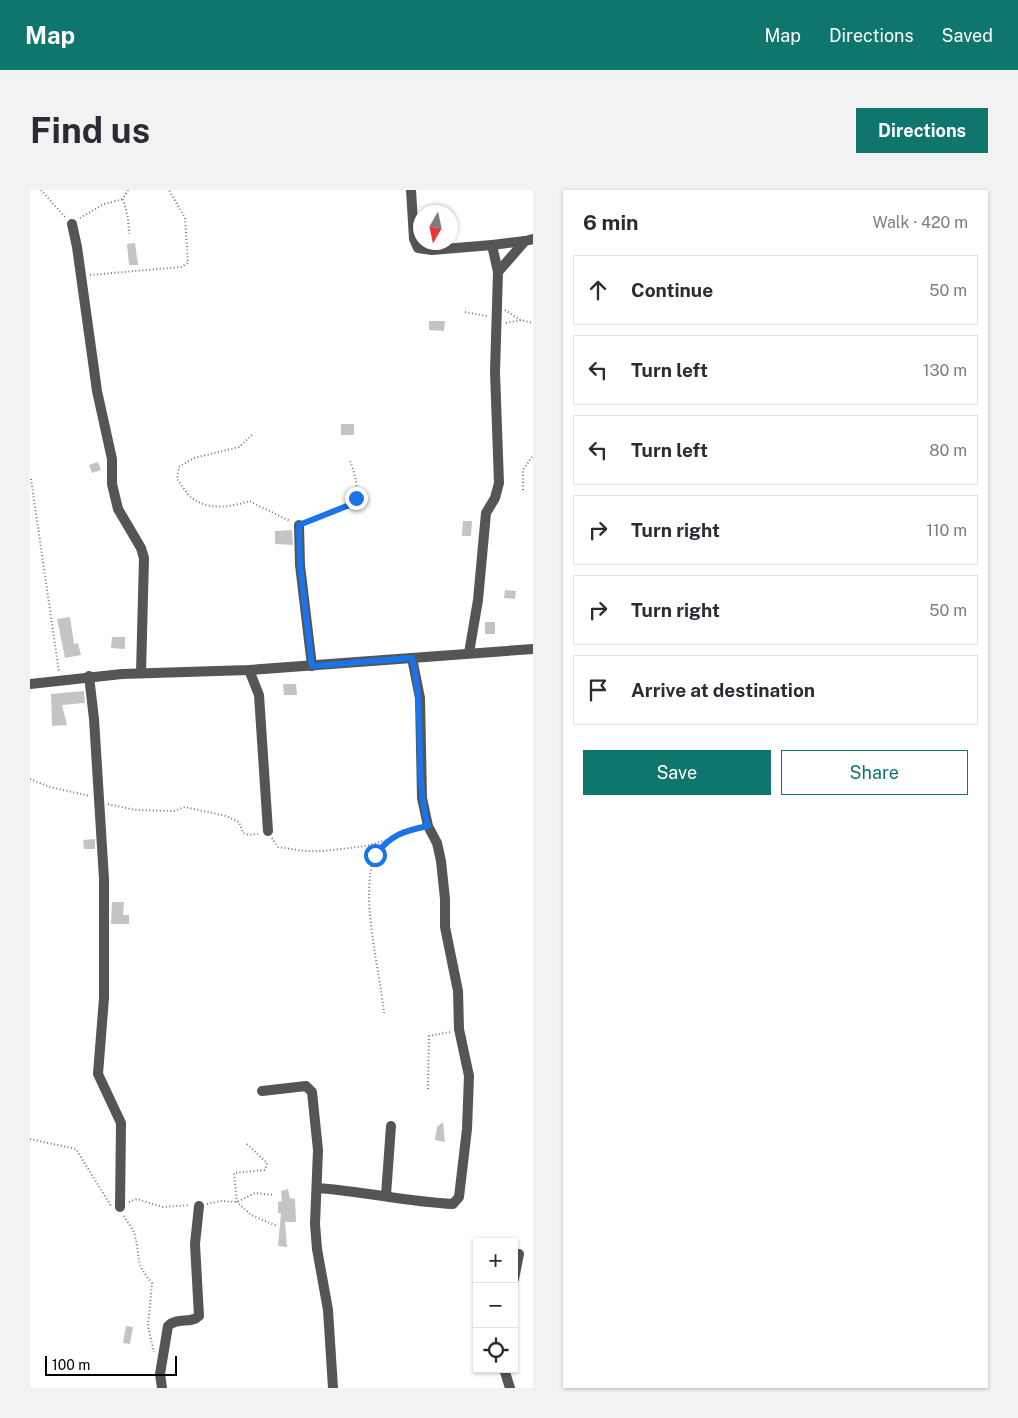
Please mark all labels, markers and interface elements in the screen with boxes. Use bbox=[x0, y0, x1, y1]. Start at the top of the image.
text: Map bbox=[25, 21, 75, 49]
text: Map bbox=[764, 25, 801, 46]
text: Directions bbox=[829, 25, 914, 46]
text: Saved bbox=[942, 25, 993, 46]
button: Directions bbox=[856, 108, 988, 153]
text: Find us bbox=[30, 110, 150, 151]
north arrow bbox=[413, 205, 458, 250]
text: 6 min bbox=[583, 210, 639, 235]
text: Walk · 420 m bbox=[872, 213, 968, 232]
icon: ahead bbox=[584, 276, 612, 304]
text: Continue bbox=[631, 279, 713, 301]
text: 50 m bbox=[929, 281, 967, 300]
icon: left bbox=[584, 356, 612, 384]
text: Turn left bbox=[631, 359, 708, 381]
text: 130 m bbox=[923, 361, 967, 380]
icon: left bbox=[584, 436, 612, 464]
text: Turn left bbox=[631, 439, 708, 461]
text: 80 m bbox=[929, 441, 967, 460]
route end bbox=[345, 487, 368, 510]
icon: right bbox=[584, 516, 612, 544]
text: Turn right bbox=[631, 519, 720, 541]
text: 110 m bbox=[926, 521, 967, 540]
icon: right bbox=[584, 596, 612, 624]
text: Turn right bbox=[631, 599, 720, 621]
text: 50 m bbox=[929, 601, 967, 620]
icon: arrive bbox=[584, 676, 612, 704]
text: Arrive at destination bbox=[631, 679, 815, 701]
button: Save bbox=[583, 750, 771, 795]
button: Share bbox=[781, 750, 968, 795]
route start bbox=[364, 844, 387, 867]
map controls bbox=[473, 1238, 518, 1373]
button: + bbox=[473, 1238, 518, 1283]
button: − bbox=[473, 1283, 518, 1328]
button: locate bbox=[473, 1328, 518, 1373]
scale bar bbox=[45, 1353, 178, 1376]
text: 100 m bbox=[52, 1357, 90, 1373]

